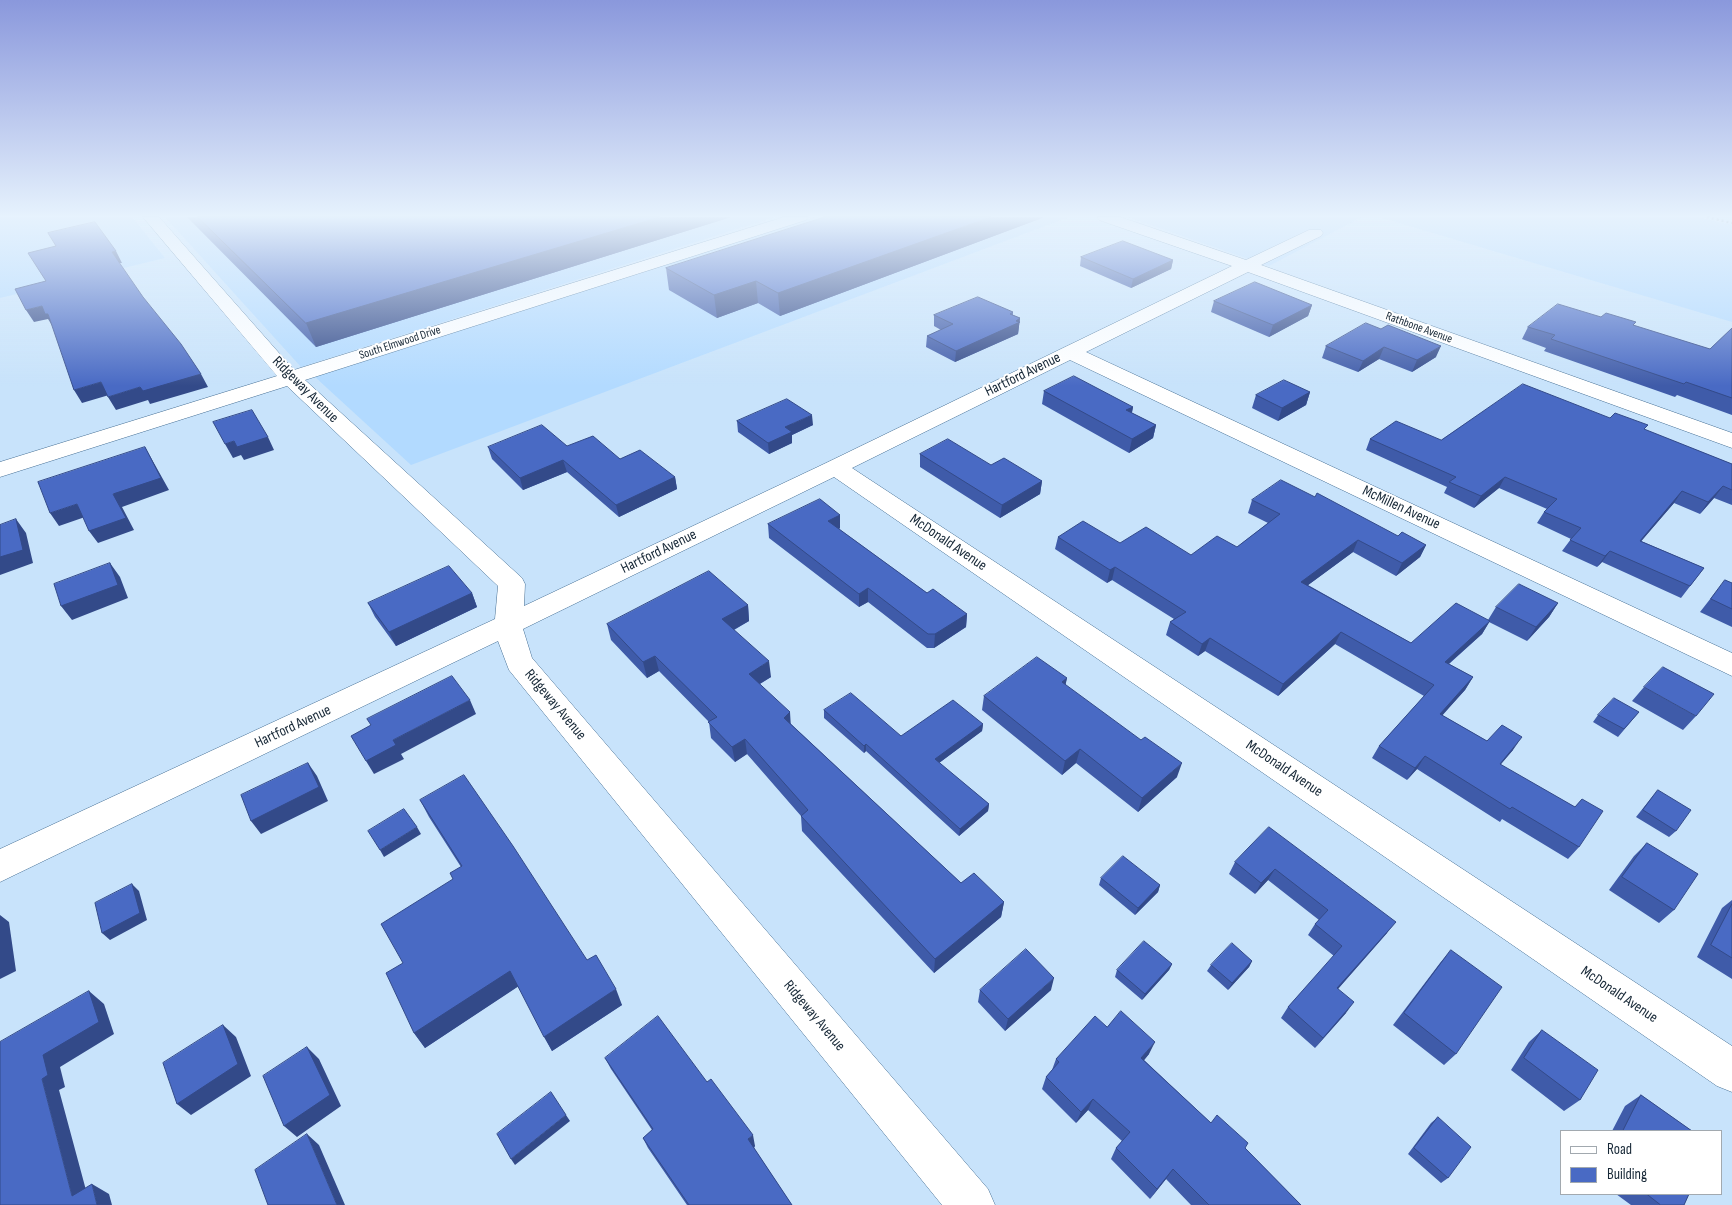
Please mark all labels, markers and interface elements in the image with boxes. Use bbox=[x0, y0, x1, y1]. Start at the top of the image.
street label: Rathbone Avenue bbox=[1384, 309, 1454, 347]
street label: South Elmwood Drive bbox=[357, 323, 443, 363]
street label: Hartford Avenue bbox=[982, 349, 1064, 401]
street label: Ridgeway Avenue bbox=[268, 353, 342, 427]
street label: McMillen Avenue bbox=[1359, 482, 1443, 534]
street label: McDonald Avenue bbox=[906, 511, 990, 575]
street label: Hartford Avenue bbox=[618, 526, 700, 578]
street label: Ridgeway Avenue bbox=[520, 666, 590, 744]
street label: Hartford Avenue bbox=[252, 701, 334, 753]
street label: McDonald Avenue bbox=[1242, 737, 1326, 801]
street label: McDonald Avenue bbox=[1577, 963, 1661, 1027]
street label: Ridgeway Avenue bbox=[779, 977, 849, 1055]
legend bbox=[1560, 1130, 1722, 1195]
text: Road bbox=[1607, 1140, 1632, 1159]
text: Building bbox=[1607, 1165, 1647, 1184]

